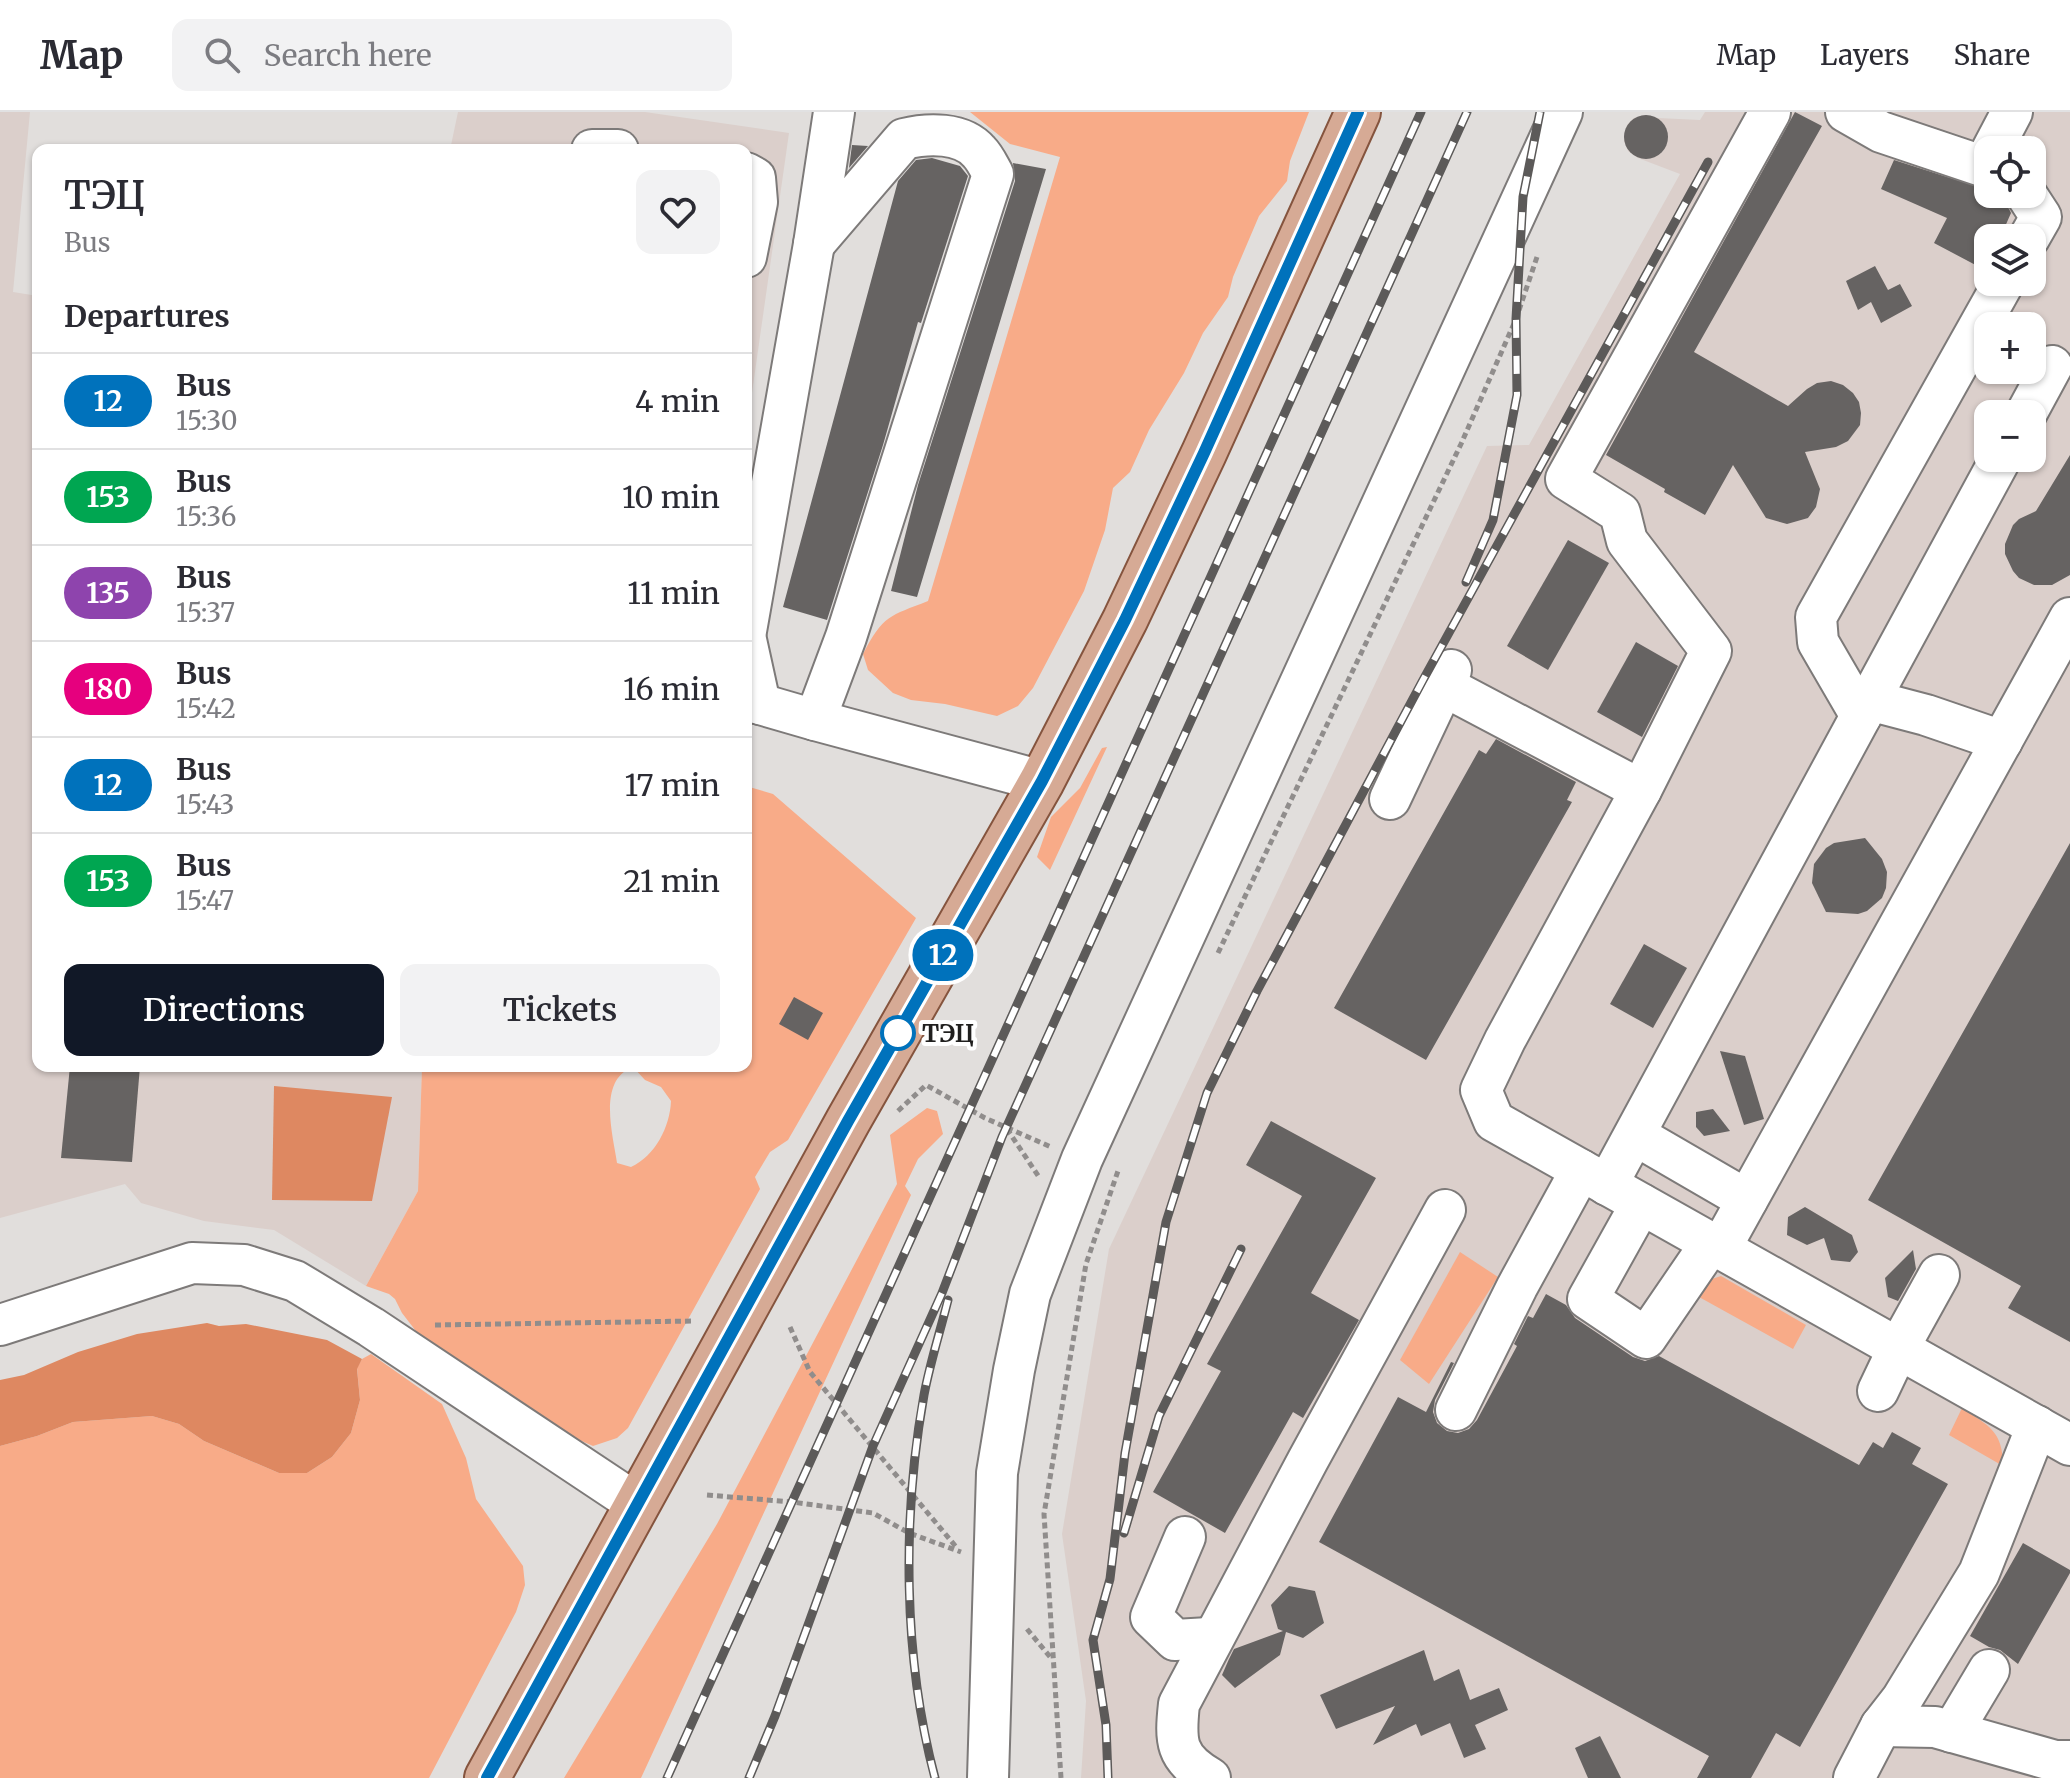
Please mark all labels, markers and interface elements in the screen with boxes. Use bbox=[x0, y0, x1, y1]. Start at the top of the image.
search box bbox=[172, 19, 732, 91]
text: Map bbox=[40, 32, 124, 79]
icon: search bbox=[200, 33, 244, 77]
text: Search here bbox=[264, 36, 432, 74]
text: Map bbox=[1716, 37, 1776, 73]
text: Layers bbox=[1820, 37, 1909, 73]
text: Share bbox=[1953, 37, 2030, 73]
map controls bbox=[1974, 136, 2046, 472]
button: locate bbox=[1974, 136, 2046, 208]
button: heart bbox=[636, 170, 720, 254]
text: ТЭЦ bbox=[64, 172, 145, 219]
button: layers bbox=[1974, 224, 2046, 296]
text: Bus bbox=[64, 226, 110, 259]
text: Departures bbox=[64, 297, 230, 335]
button: + bbox=[1974, 312, 2046, 384]
text: Bus bbox=[176, 366, 232, 404]
text: 4 min bbox=[635, 382, 720, 420]
text: 12 bbox=[93, 383, 123, 419]
button: − bbox=[1974, 400, 2046, 472]
text: 15:30 bbox=[176, 404, 238, 437]
text: Bus bbox=[176, 462, 232, 500]
text: 10 min bbox=[622, 478, 720, 516]
text: 153 bbox=[86, 479, 130, 515]
text: 15:36 bbox=[176, 500, 237, 533]
text: Bus bbox=[176, 558, 232, 596]
text: 11 min bbox=[627, 574, 720, 612]
text: 135 bbox=[86, 575, 130, 611]
text: 15:37 bbox=[176, 596, 235, 629]
text: Bus bbox=[176, 654, 232, 692]
text: 16 min bbox=[623, 670, 720, 708]
text: 180 bbox=[84, 671, 132, 707]
text: 15:42 bbox=[176, 692, 236, 725]
text: Bus bbox=[176, 750, 232, 788]
text: 17 min bbox=[625, 766, 720, 804]
text: 12 bbox=[93, 767, 123, 803]
text: 15:43 bbox=[176, 788, 235, 821]
text: Bus bbox=[176, 846, 232, 884]
text: 21 min bbox=[623, 862, 720, 900]
text: 153 bbox=[86, 863, 130, 899]
text: 15:47 bbox=[176, 884, 234, 917]
line badge: 12 bbox=[907, 929, 979, 981]
text: 12 bbox=[928, 937, 958, 973]
button: Directions bbox=[64, 964, 384, 1056]
button: Tickets bbox=[400, 964, 720, 1056]
marker: ТЭЦ bbox=[881, 1016, 915, 1050]
place label: ТЭЦ bbox=[922, 1018, 974, 1049]

